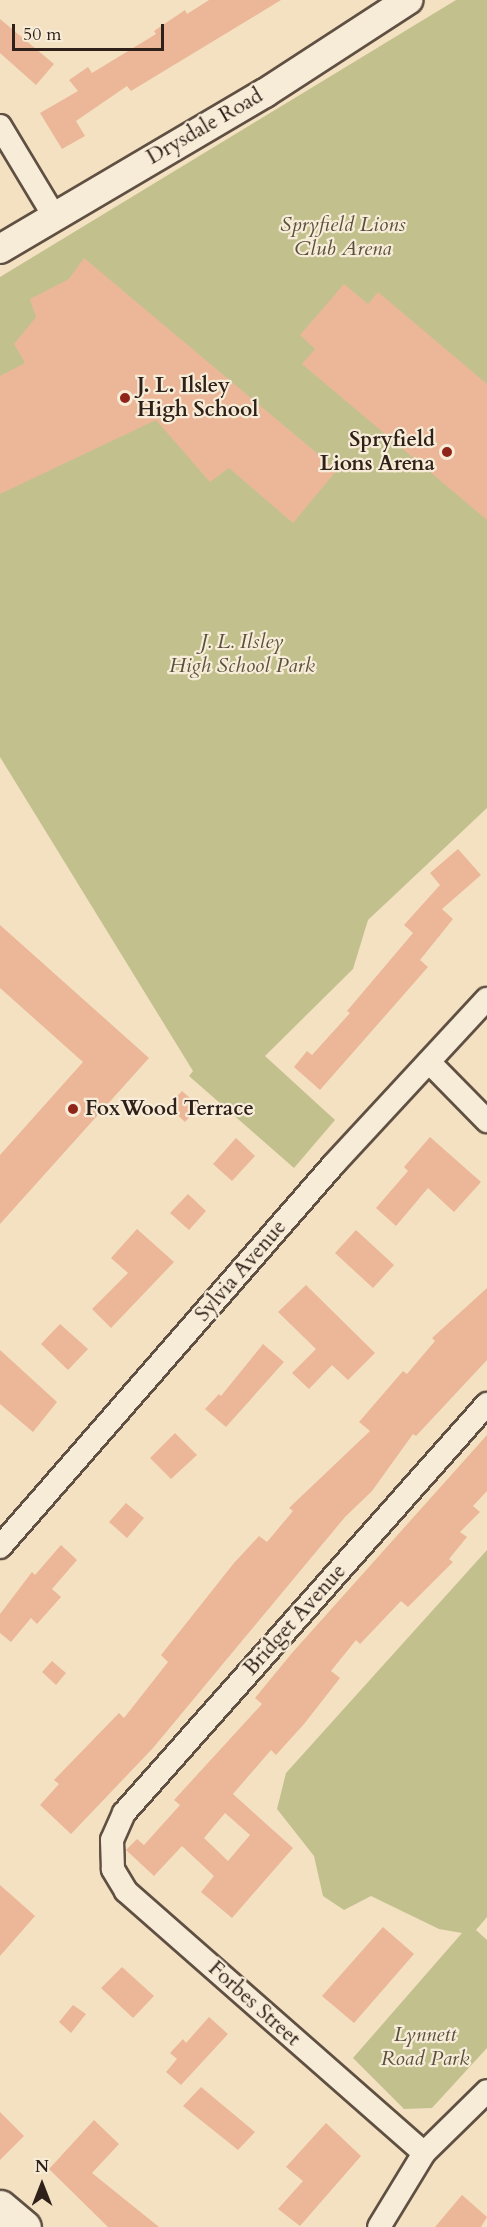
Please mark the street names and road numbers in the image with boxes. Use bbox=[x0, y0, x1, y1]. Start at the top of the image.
street label: Drysdale Road bbox=[143, 84, 267, 170]
street label: Sylvia Avenue bbox=[190, 1215, 292, 1327]
street label: Bridget Avenue bbox=[239, 1559, 351, 1681]
street label: Forbes Street bbox=[203, 1956, 305, 2052]

